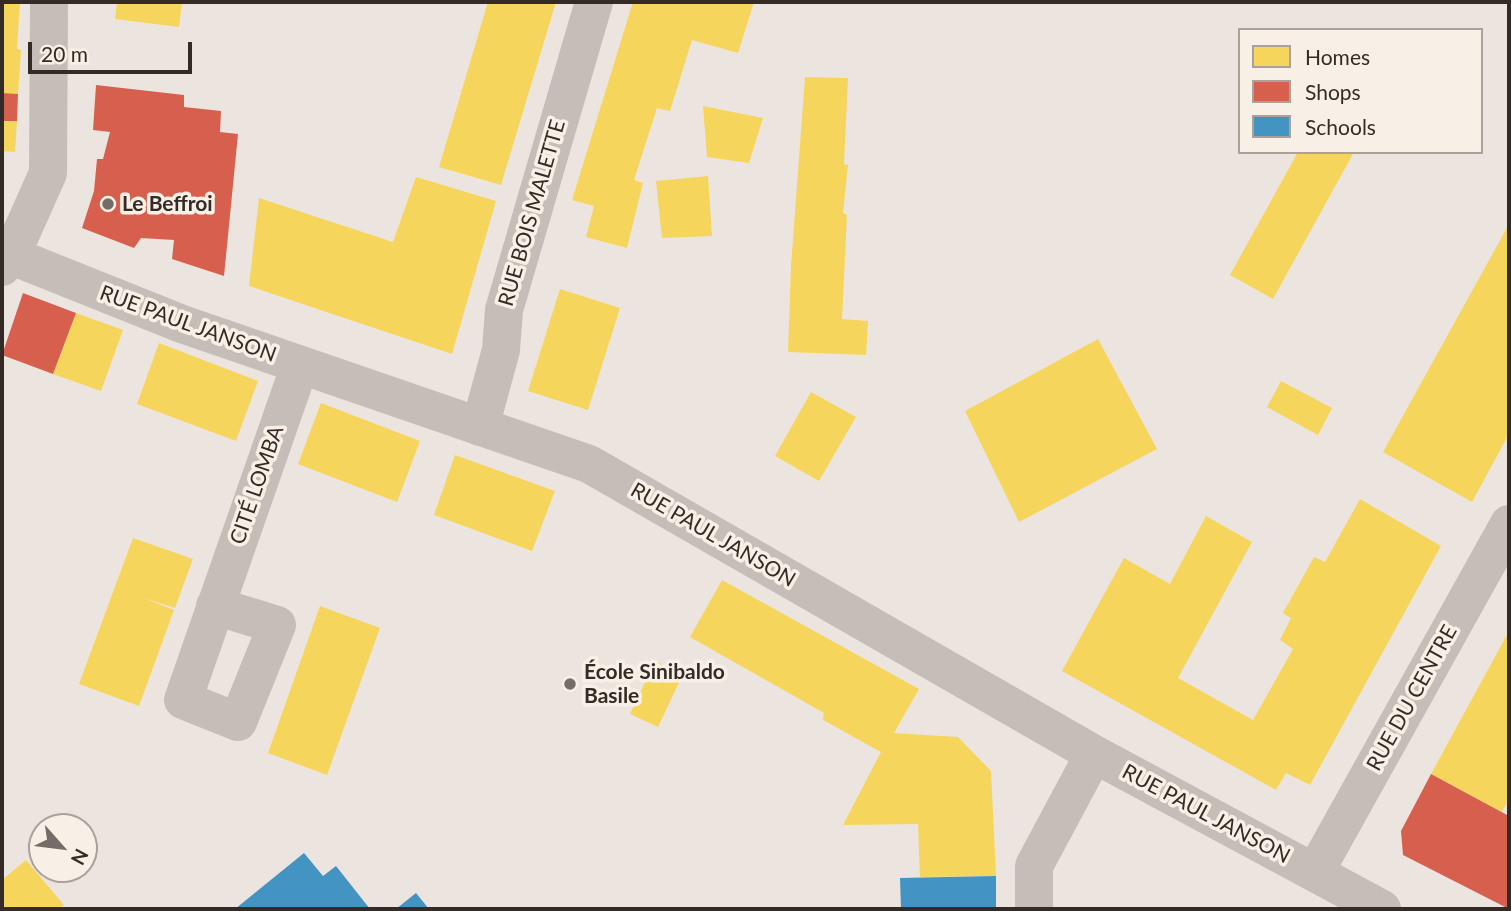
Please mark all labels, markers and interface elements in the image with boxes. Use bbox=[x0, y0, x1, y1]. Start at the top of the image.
scale bar bbox=[32, 28, 196, 72]
legend bbox=[1238, 28, 1483, 154]
text: 20 m bbox=[41, 41, 88, 66]
text: Homes bbox=[1305, 44, 1370, 69]
text: Shops bbox=[1305, 79, 1361, 104]
text: Schools bbox=[1305, 114, 1376, 139]
street label: RUE BOIS MALETTE bbox=[493, 117, 571, 309]
place label: Le Beffroi bbox=[122, 191, 213, 217]
marker: Le Beffroi bbox=[100, 196, 116, 212]
street label: RUE PAUL JANSON bbox=[96, 280, 280, 368]
street label: CITÉ LOMBA bbox=[225, 422, 289, 548]
street label: RUE PAUL JANSON bbox=[626, 478, 800, 592]
street label: RUE DU CENTRE bbox=[1362, 621, 1462, 775]
place label: École Sinibaldo Basile bbox=[584, 659, 725, 709]
marker: École Sinibaldo Basile bbox=[562, 676, 578, 692]
street label: RUE PAUL JANSON bbox=[1118, 759, 1294, 869]
north arrow bbox=[28, 813, 98, 883]
text: N bbox=[67, 845, 94, 869]

